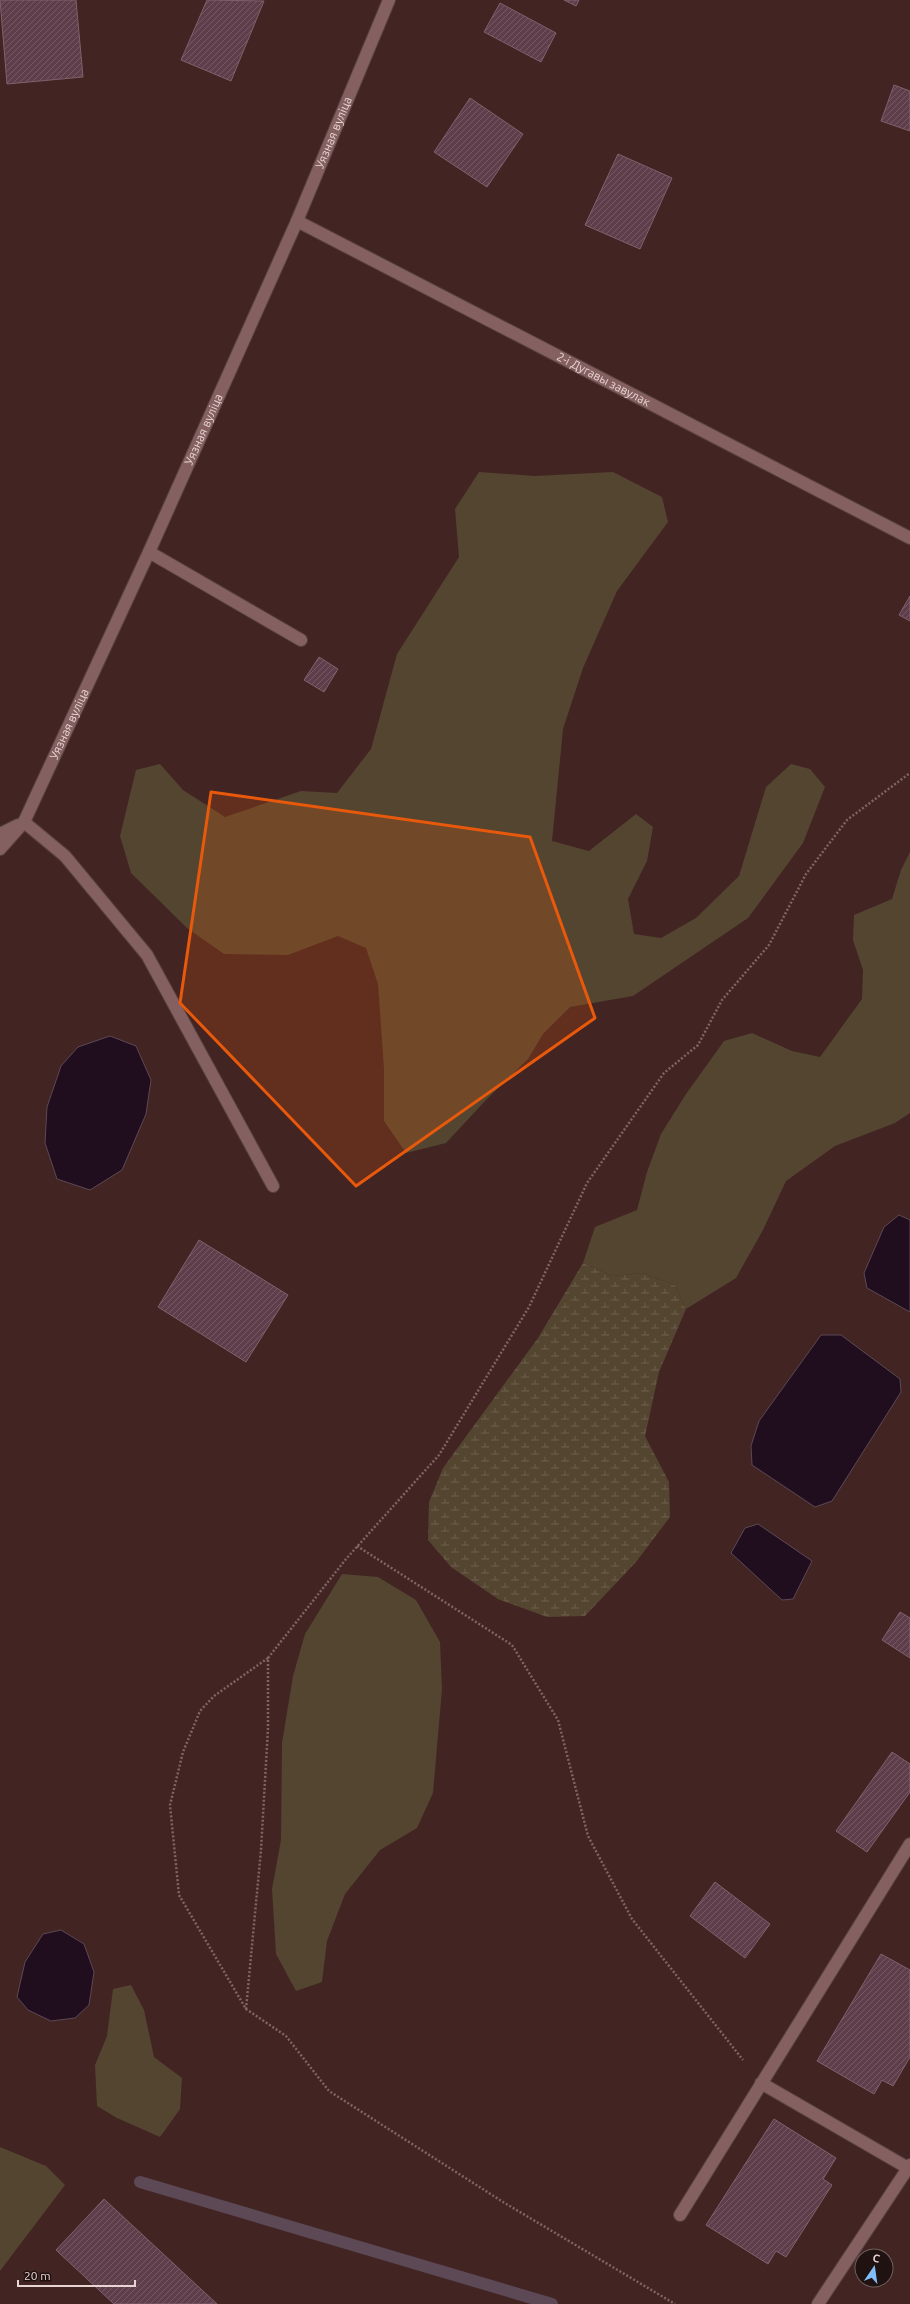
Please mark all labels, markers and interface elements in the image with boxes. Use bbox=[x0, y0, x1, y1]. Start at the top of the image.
street label: Уязная вуліца bbox=[313, 95, 354, 170]
street label: 2-і Дугавы завулак bbox=[555, 350, 653, 409]
street label: Уязная вуліца bbox=[182, 392, 225, 467]
street label: Уязная вуліца bbox=[47, 686, 91, 761]
north arrow bbox=[854, 2248, 894, 2288]
text: С bbox=[871, 2252, 881, 2265]
scale bar bbox=[18, 2262, 135, 2288]
text: 20 m bbox=[24, 2269, 51, 2282]

